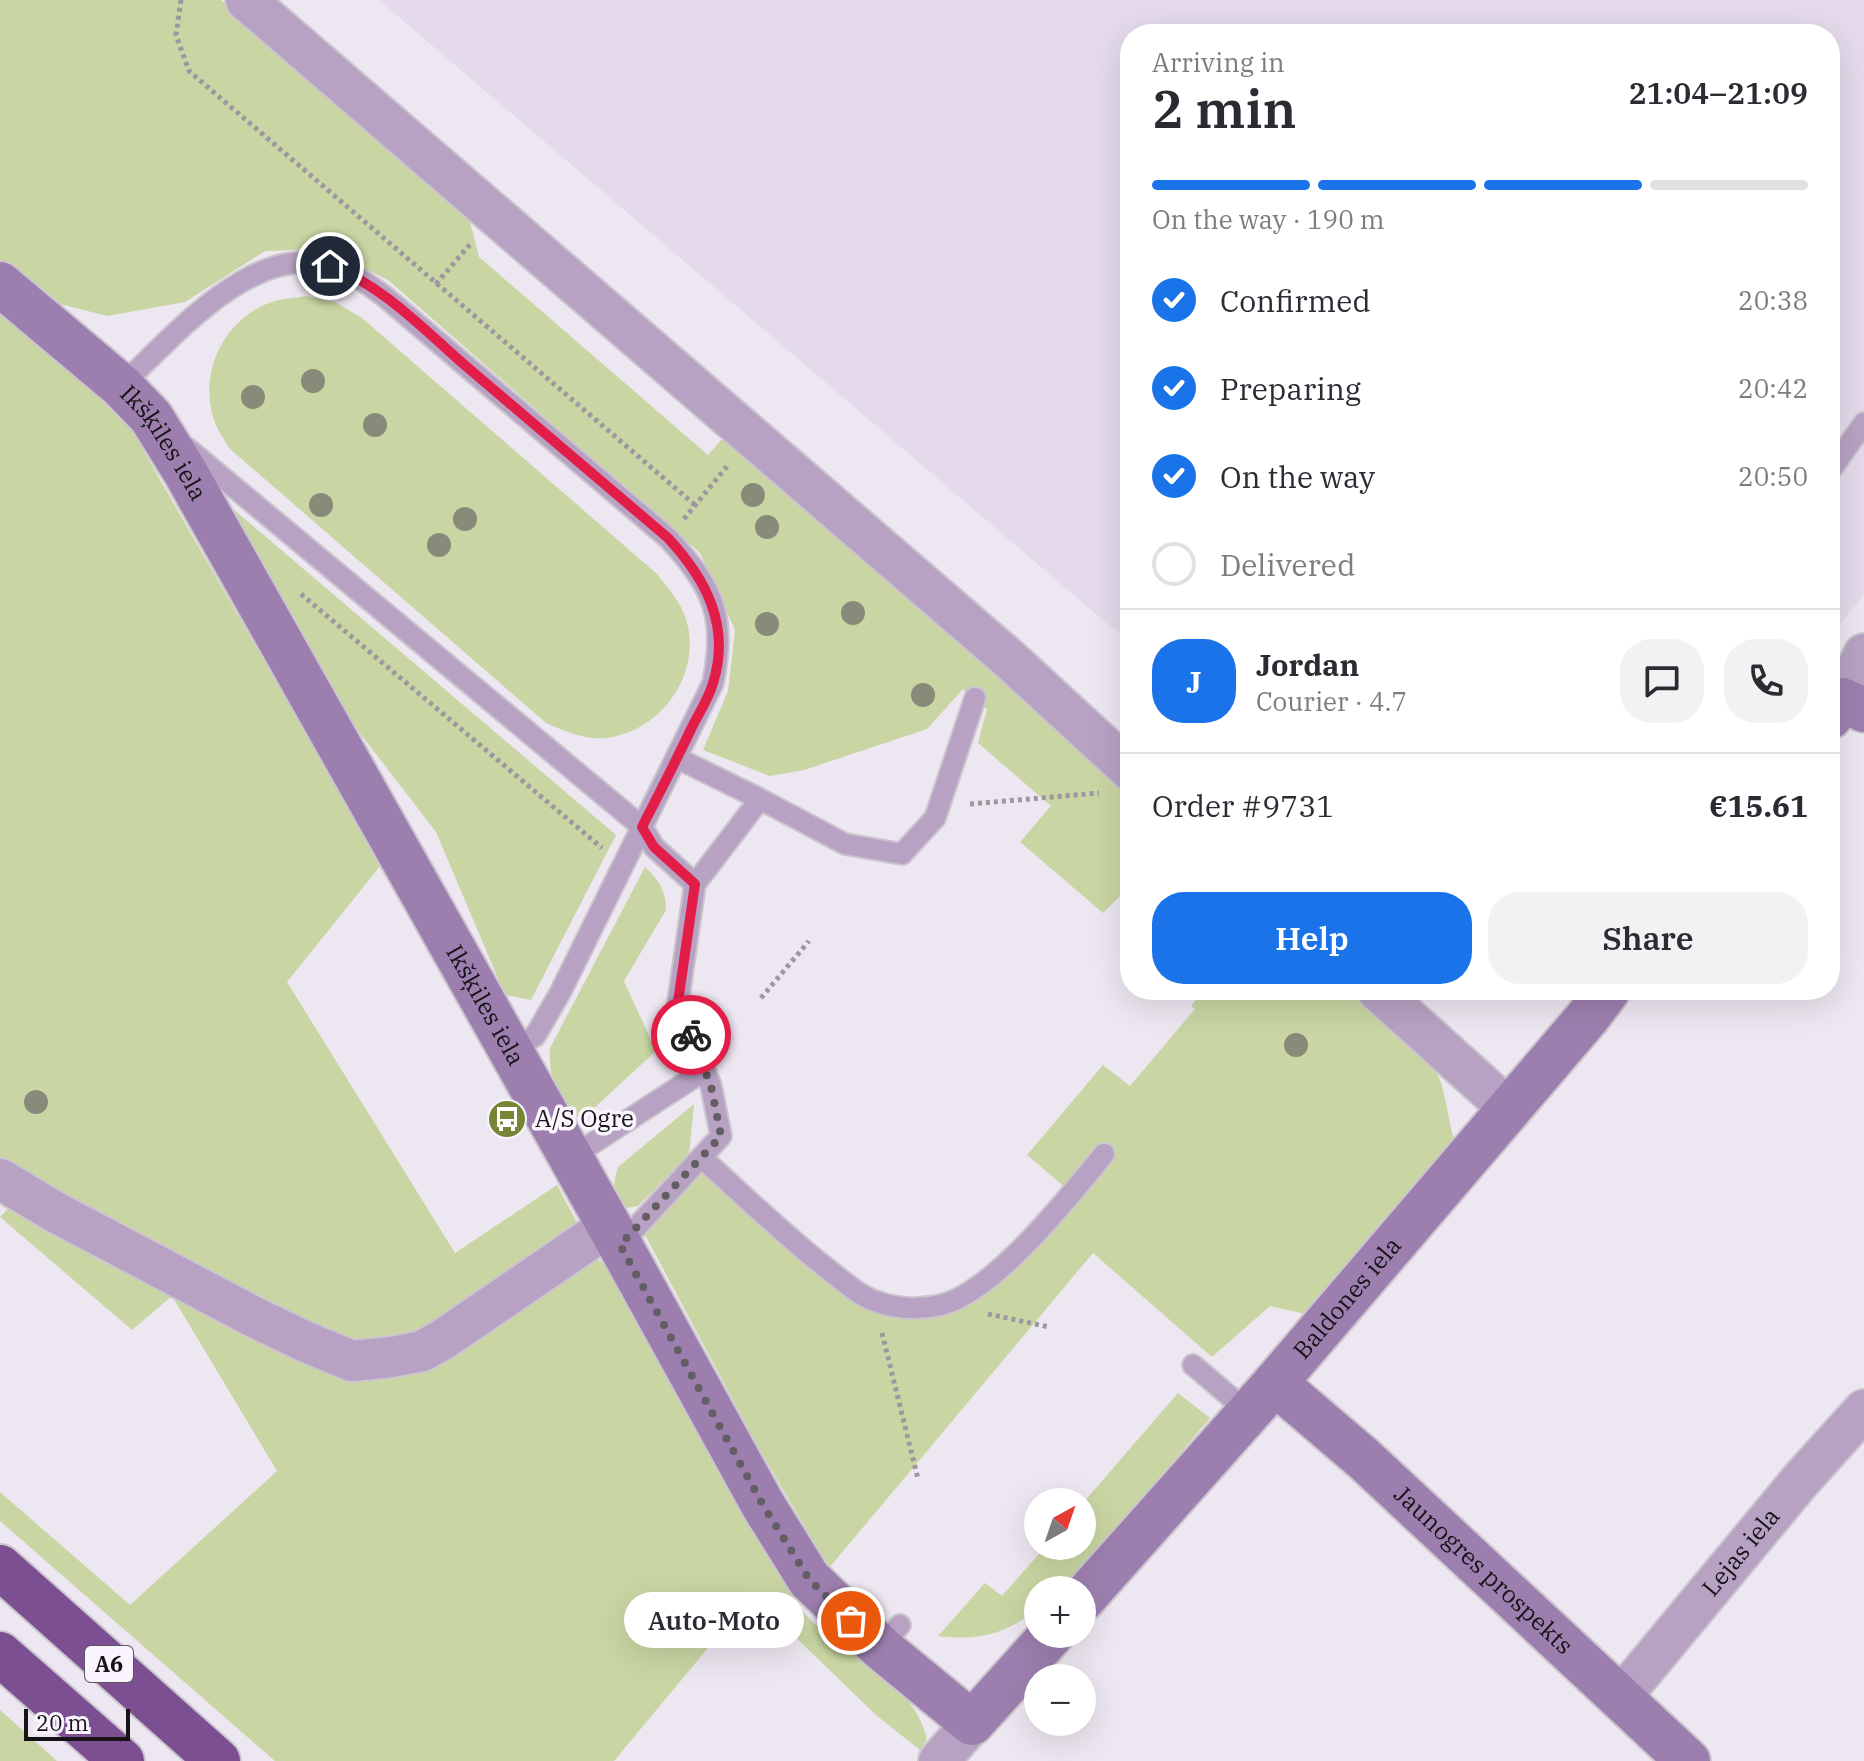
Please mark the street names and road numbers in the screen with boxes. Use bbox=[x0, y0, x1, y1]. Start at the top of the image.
street label: Ikšķiles iela bbox=[114, 378, 215, 506]
street label: Ikšķiles iela bbox=[439, 939, 533, 1071]
street label: Baldones iela bbox=[1286, 1230, 1408, 1365]
street label: Jaunogres prospekts bbox=[1387, 1478, 1580, 1661]
street label: Lejas iela bbox=[1694, 1501, 1786, 1602]
road number: A6 bbox=[85, 1646, 133, 1682]

